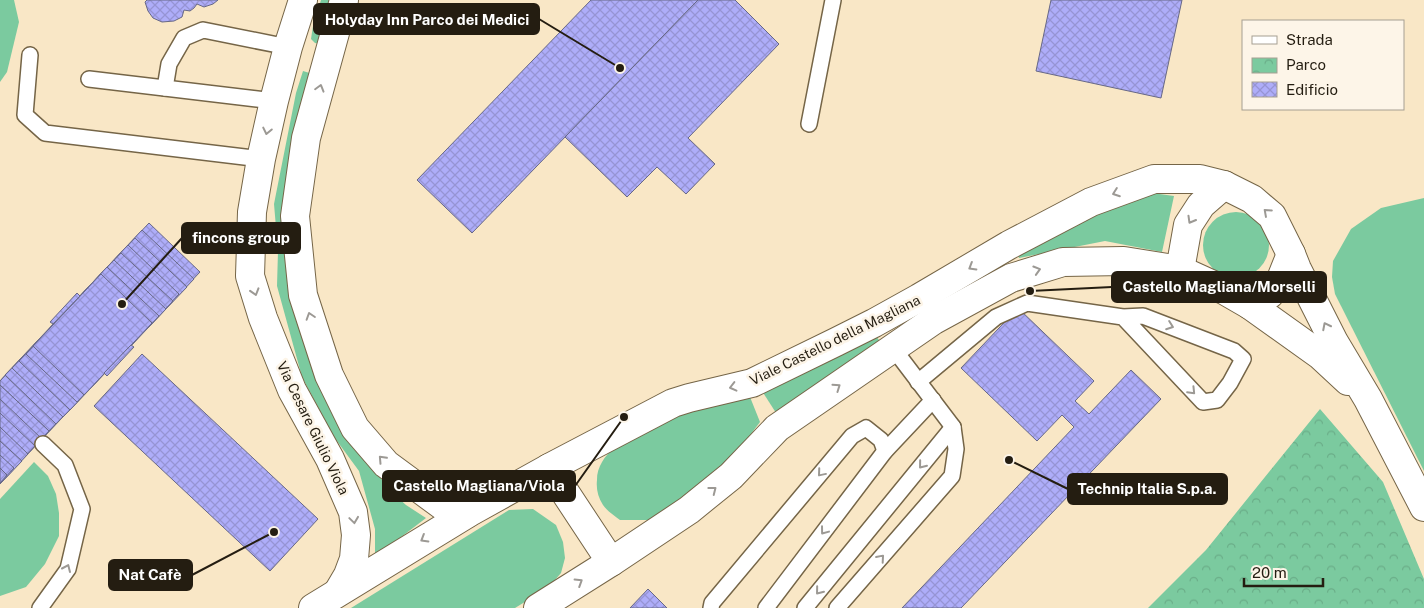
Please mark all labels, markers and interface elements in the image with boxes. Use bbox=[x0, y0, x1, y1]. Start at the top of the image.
callout: Holyday Inn Parco dei Medici bbox=[314, 4, 539, 34]
text: Holyday Inn Parco dei Medici bbox=[325, 11, 529, 28]
legend bbox=[1242, 20, 1404, 110]
text: Strada bbox=[1286, 31, 1333, 48]
text: Parco bbox=[1286, 56, 1326, 73]
text: Edificio bbox=[1286, 81, 1338, 98]
one-way arrow bbox=[314, 84, 324, 92]
one-way arrow bbox=[262, 127, 272, 136]
one-way arrow bbox=[1112, 187, 1121, 197]
one-way arrow bbox=[1264, 209, 1273, 218]
one-way arrow bbox=[1188, 215, 1198, 224]
callout: fincons group bbox=[182, 223, 300, 253]
text: fincons group bbox=[192, 229, 290, 246]
one-way arrow bbox=[968, 261, 977, 271]
one-way arrow bbox=[1033, 266, 1041, 276]
callout: Castello Magliana/Morselli bbox=[1112, 272, 1326, 302]
text: Castello Magliana/Morselli bbox=[1122, 278, 1316, 295]
one-way arrow bbox=[250, 287, 260, 295]
street label: Viale Castello della Magliana bbox=[747, 292, 923, 388]
one-way arrow bbox=[306, 312, 316, 321]
one-way arrow bbox=[1165, 320, 1174, 330]
one-way arrow bbox=[1322, 323, 1332, 332]
street label: Via Cesare Giulio Viola bbox=[274, 359, 352, 497]
one-way arrow bbox=[729, 381, 738, 392]
one-way arrow bbox=[832, 384, 841, 393]
one-way arrow bbox=[1186, 385, 1195, 394]
one-way arrow bbox=[379, 456, 388, 465]
one-way arrow bbox=[920, 459, 928, 468]
one-way arrow bbox=[818, 468, 827, 477]
callout: Castello Magliana/Viola bbox=[383, 471, 575, 501]
callout: Technip Italia S.p.a. bbox=[1068, 474, 1227, 504]
text: Castello Magliana/Viola bbox=[393, 477, 565, 494]
text: Technip Italia S.p.a. bbox=[1077, 480, 1217, 497]
one-way arrow bbox=[707, 488, 716, 496]
one-way arrow bbox=[348, 517, 359, 525]
one-way arrow bbox=[821, 525, 830, 535]
one-way arrow bbox=[421, 533, 430, 543]
one-way arrow bbox=[875, 555, 883, 564]
scale bar bbox=[1244, 556, 1323, 588]
callout: Nat Cafè bbox=[109, 560, 192, 590]
one-way arrow bbox=[60, 564, 71, 573]
text: 20 m bbox=[1252, 564, 1287, 581]
text: Nat Cafè bbox=[118, 566, 182, 583]
one-way arrow bbox=[574, 579, 583, 589]
one-way arrow bbox=[817, 585, 825, 594]

